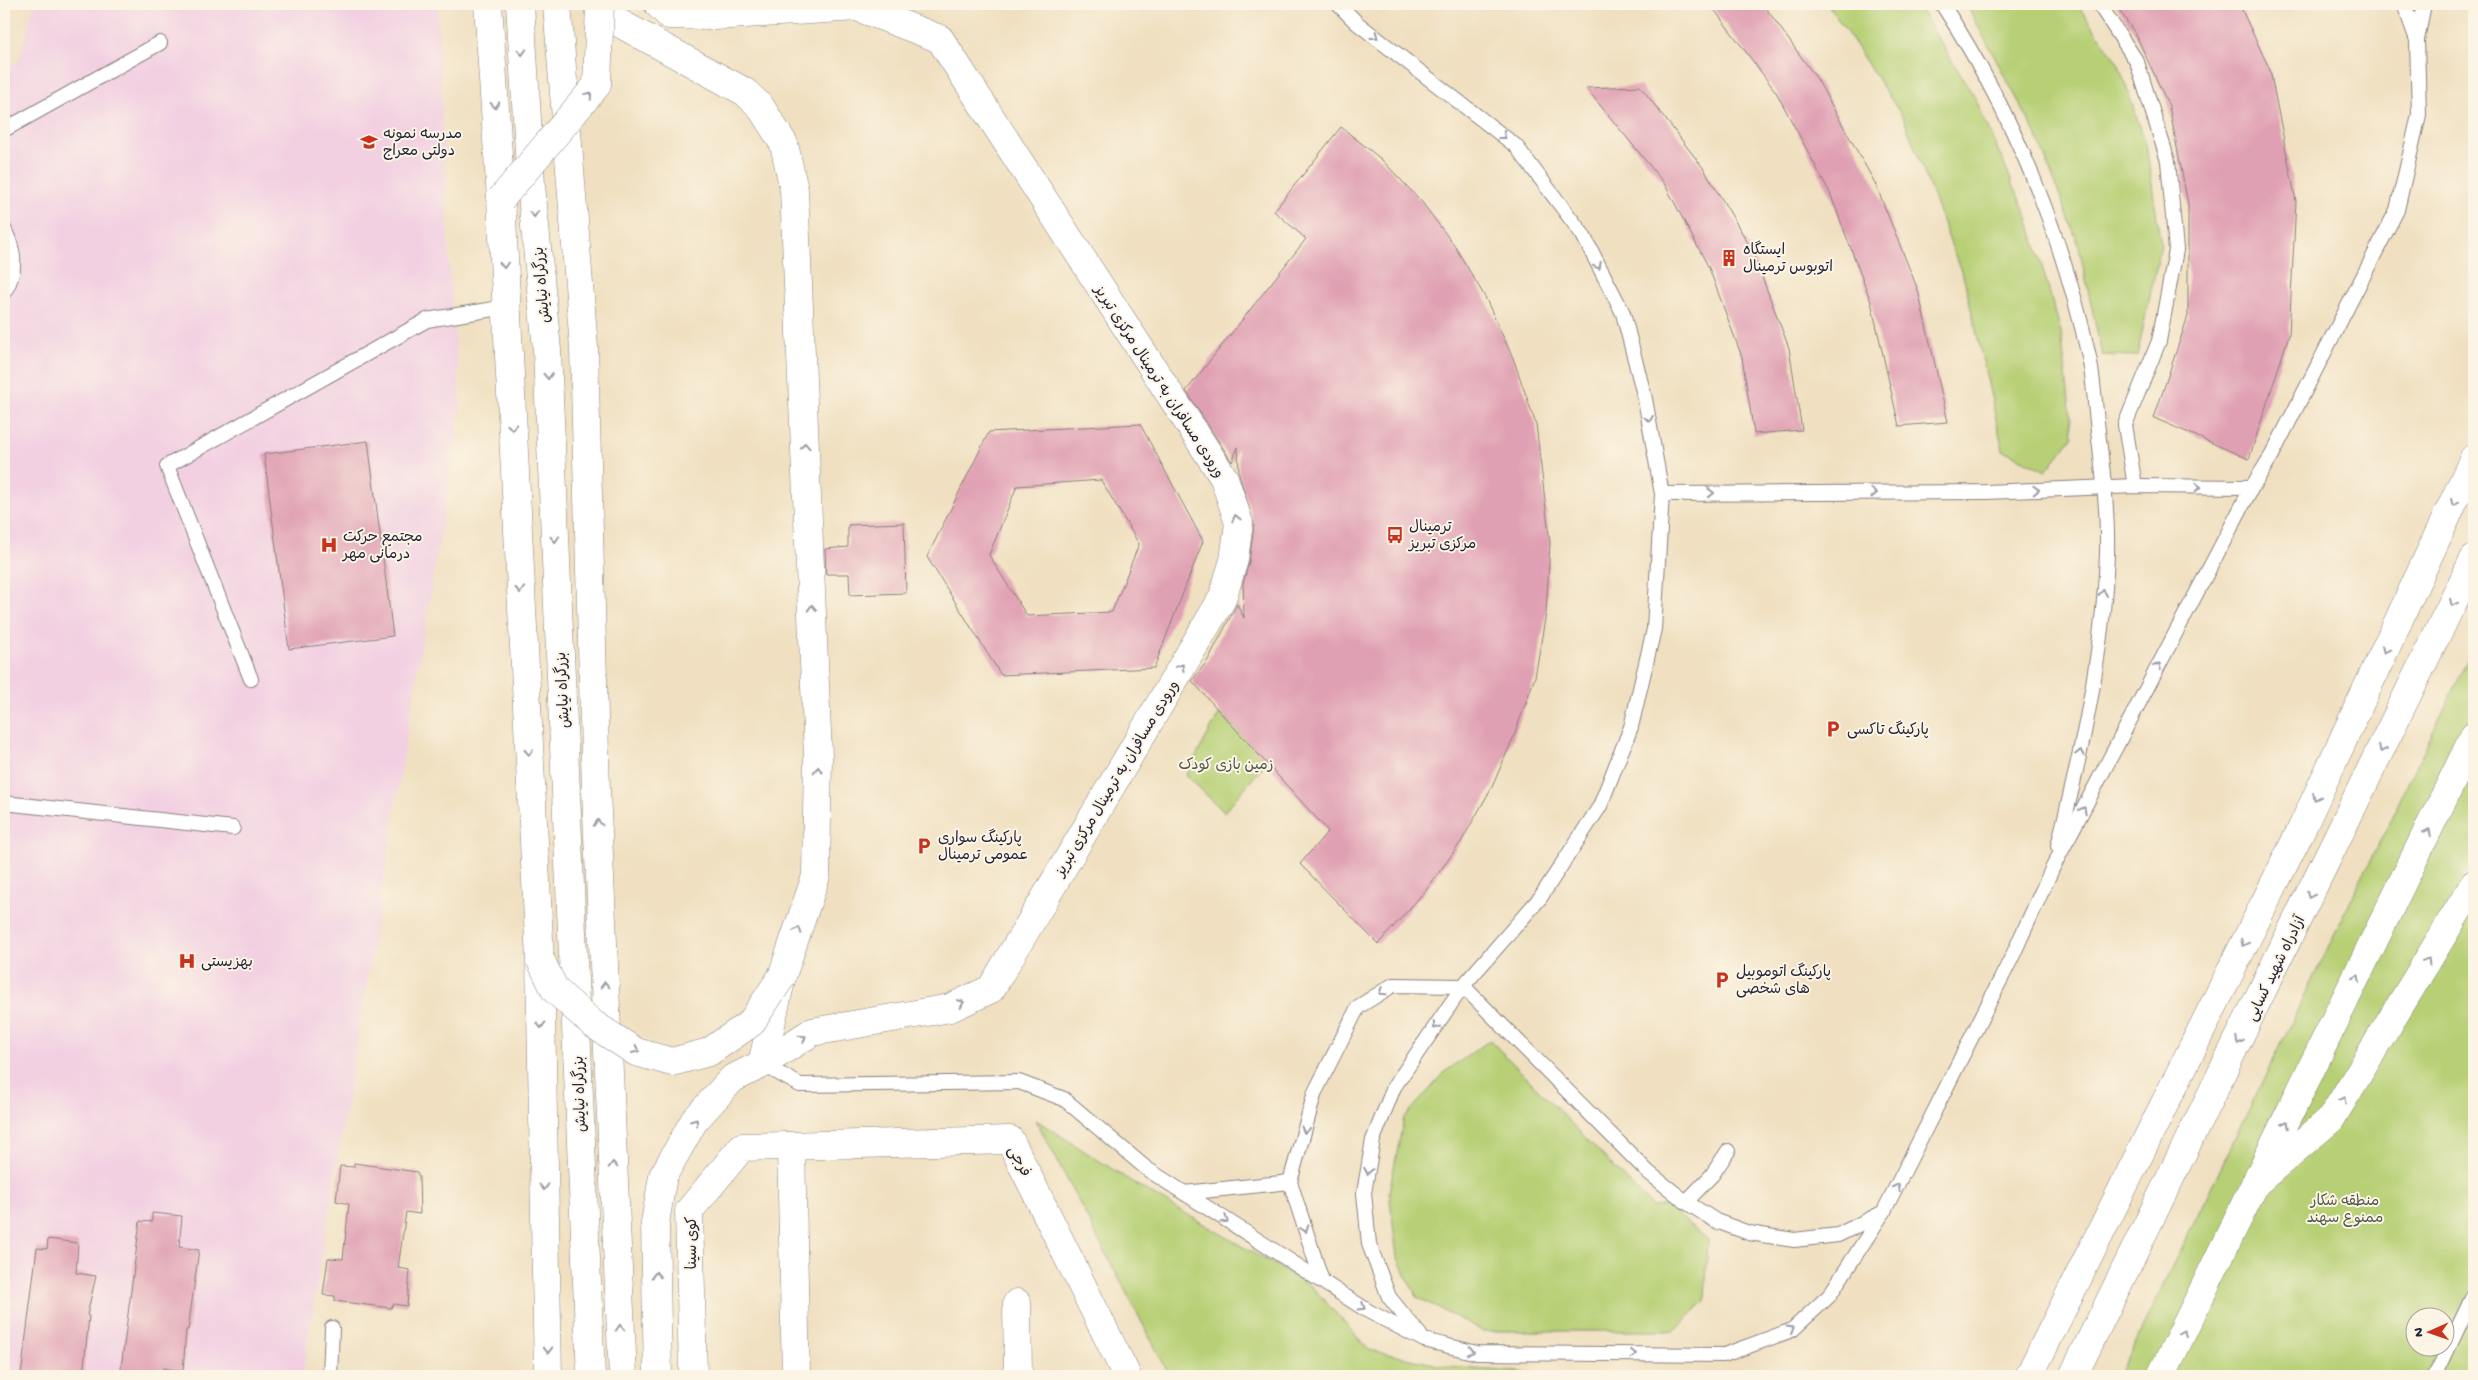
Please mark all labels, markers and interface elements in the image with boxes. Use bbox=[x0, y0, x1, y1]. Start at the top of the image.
one-way arrow bbox=[1369, 30, 1378, 39]
one-way arrow bbox=[516, 49, 527, 57]
one-way arrow bbox=[583, 92, 591, 101]
one-way arrow bbox=[489, 101, 500, 109]
place label: مدرسه نمونه دولتی معراج bbox=[383, 126, 462, 161]
one-way arrow bbox=[1497, 130, 1506, 138]
school or university icon: مدرسه نمونه دولتی معراج bbox=[359, 132, 379, 152]
one-way arrow bbox=[528, 211, 539, 219]
place label: ایستگاه اتوبوس ترمینال bbox=[1743, 240, 1833, 277]
street label: بزرگراه نیایش bbox=[529, 246, 555, 324]
building icon: ایستگاه اتوبوس ترمینال bbox=[1719, 248, 1739, 268]
one-way arrow bbox=[498, 261, 509, 269]
one-way arrow bbox=[1592, 261, 1602, 270]
street label: ورودی مسافران به ترمینال مرکزی تبریز bbox=[1088, 281, 1227, 482]
one-way arrow bbox=[542, 373, 553, 381]
one-way arrow bbox=[1643, 415, 1653, 424]
one-way arrow bbox=[506, 424, 517, 432]
one-way arrow bbox=[800, 441, 811, 449]
one-way arrow bbox=[2195, 482, 2203, 492]
one-way arrow bbox=[2032, 485, 2040, 496]
one-way arrow bbox=[1708, 488, 1715, 498]
one-way arrow bbox=[1870, 488, 1878, 498]
one-way arrow bbox=[2449, 498, 2460, 507]
one-way arrow bbox=[1231, 513, 1242, 522]
place label: ترمینال مرکزی تبریز bbox=[1407, 519, 1476, 554]
bus stop icon: ترمینال مرکزی تبریز bbox=[1385, 525, 1405, 545]
place label: مجتمع حرکت درمانی مهر bbox=[341, 529, 423, 564]
hospital icon: مجتمع حرکت درمانی مهر bbox=[319, 535, 339, 555]
one-way arrow bbox=[550, 535, 561, 543]
one-way arrow bbox=[515, 586, 526, 594]
one-way arrow bbox=[2097, 589, 2108, 597]
one-way arrow bbox=[2449, 598, 2459, 607]
one-way arrow bbox=[807, 604, 818, 612]
one-way arrow bbox=[2380, 645, 2391, 654]
street label: بزرگراه نیایش bbox=[551, 651, 575, 729]
one-way arrow bbox=[1175, 663, 1185, 672]
one-way arrow bbox=[2152, 663, 2162, 672]
street label: ورودی مسافران به ترمینال مرکزی تبریز bbox=[1051, 678, 1184, 882]
parking icon: پارکینگ تاکسی bbox=[1823, 719, 1843, 739]
place label: پارکینگ تاکسی bbox=[1847, 720, 1929, 740]
one-way arrow bbox=[2378, 744, 2388, 753]
one-way arrow bbox=[523, 748, 534, 756]
one-way arrow bbox=[2075, 749, 2085, 758]
park label: زمین بازی کودک bbox=[1179, 757, 1273, 775]
one-way arrow bbox=[813, 766, 823, 774]
one-way arrow bbox=[2312, 792, 2322, 801]
one-way arrow bbox=[2077, 806, 2087, 815]
one-way arrow bbox=[592, 819, 603, 827]
place label: پارکینگ سواری عمومی ترمینال bbox=[938, 828, 1028, 865]
one-way arrow bbox=[2422, 828, 2432, 837]
parking icon: پارکینگ سواری عمومی ترمینال bbox=[914, 836, 934, 856]
one-way arrow bbox=[2306, 890, 2317, 899]
street label: آزادراه شهید کسایی bbox=[2243, 912, 2311, 1024]
one-way arrow bbox=[792, 926, 802, 934]
one-way arrow bbox=[2240, 938, 2251, 947]
hospital icon: بهزیستی bbox=[177, 951, 197, 971]
place label: بهزیستی bbox=[201, 954, 253, 972]
one-way arrow bbox=[2421, 958, 2431, 967]
place label: پارکینگ اتوموبیل های شخصی bbox=[1736, 962, 1831, 999]
parking icon: پارکینگ اتوموبیل های شخصی bbox=[1712, 970, 1732, 990]
one-way arrow bbox=[2351, 974, 2361, 983]
one-way arrow bbox=[599, 981, 610, 989]
one-way arrow bbox=[1378, 986, 1387, 995]
one-way arrow bbox=[956, 999, 965, 1009]
one-way arrow bbox=[1433, 1021, 1442, 1030]
one-way arrow bbox=[536, 1022, 546, 1029]
one-way arrow bbox=[798, 1035, 807, 1044]
one-way arrow bbox=[2235, 1036, 2245, 1045]
one-way arrow bbox=[631, 1044, 640, 1055]
street label: بزرگراه نیایش bbox=[569, 1055, 591, 1133]
one-way arrow bbox=[2337, 1097, 2346, 1106]
one-way arrow bbox=[689, 1118, 698, 1128]
one-way arrow bbox=[2280, 1120, 2290, 1129]
one-way arrow bbox=[1300, 1125, 1310, 1133]
street label: فرجی bbox=[1003, 1143, 1034, 1180]
one-way arrow bbox=[607, 1161, 618, 1169]
one-way arrow bbox=[1363, 1167, 1373, 1176]
one-way arrow bbox=[1891, 1183, 1901, 1192]
one-way arrow bbox=[539, 1184, 549, 1192]
park label: منطقه شکار ممنوع سهند bbox=[2307, 1193, 2383, 1228]
one-way arrow bbox=[1220, 1213, 1229, 1223]
street label: کوی سینا bbox=[684, 1217, 702, 1269]
one-way arrow bbox=[1299, 1224, 1309, 1232]
one-way arrow bbox=[651, 1271, 661, 1278]
one-way arrow bbox=[1356, 1301, 1366, 1310]
north arrow bbox=[2406, 1308, 2456, 1358]
one-way arrow bbox=[615, 1323, 626, 1331]
one-way arrow bbox=[1785, 1325, 1794, 1335]
text: N bbox=[2411, 1328, 2428, 1337]
one-way arrow bbox=[2177, 1329, 2187, 1338]
one-way arrow bbox=[1467, 1345, 1475, 1356]
one-way arrow bbox=[542, 1346, 553, 1354]
one-way arrow bbox=[1630, 1349, 1638, 1359]

